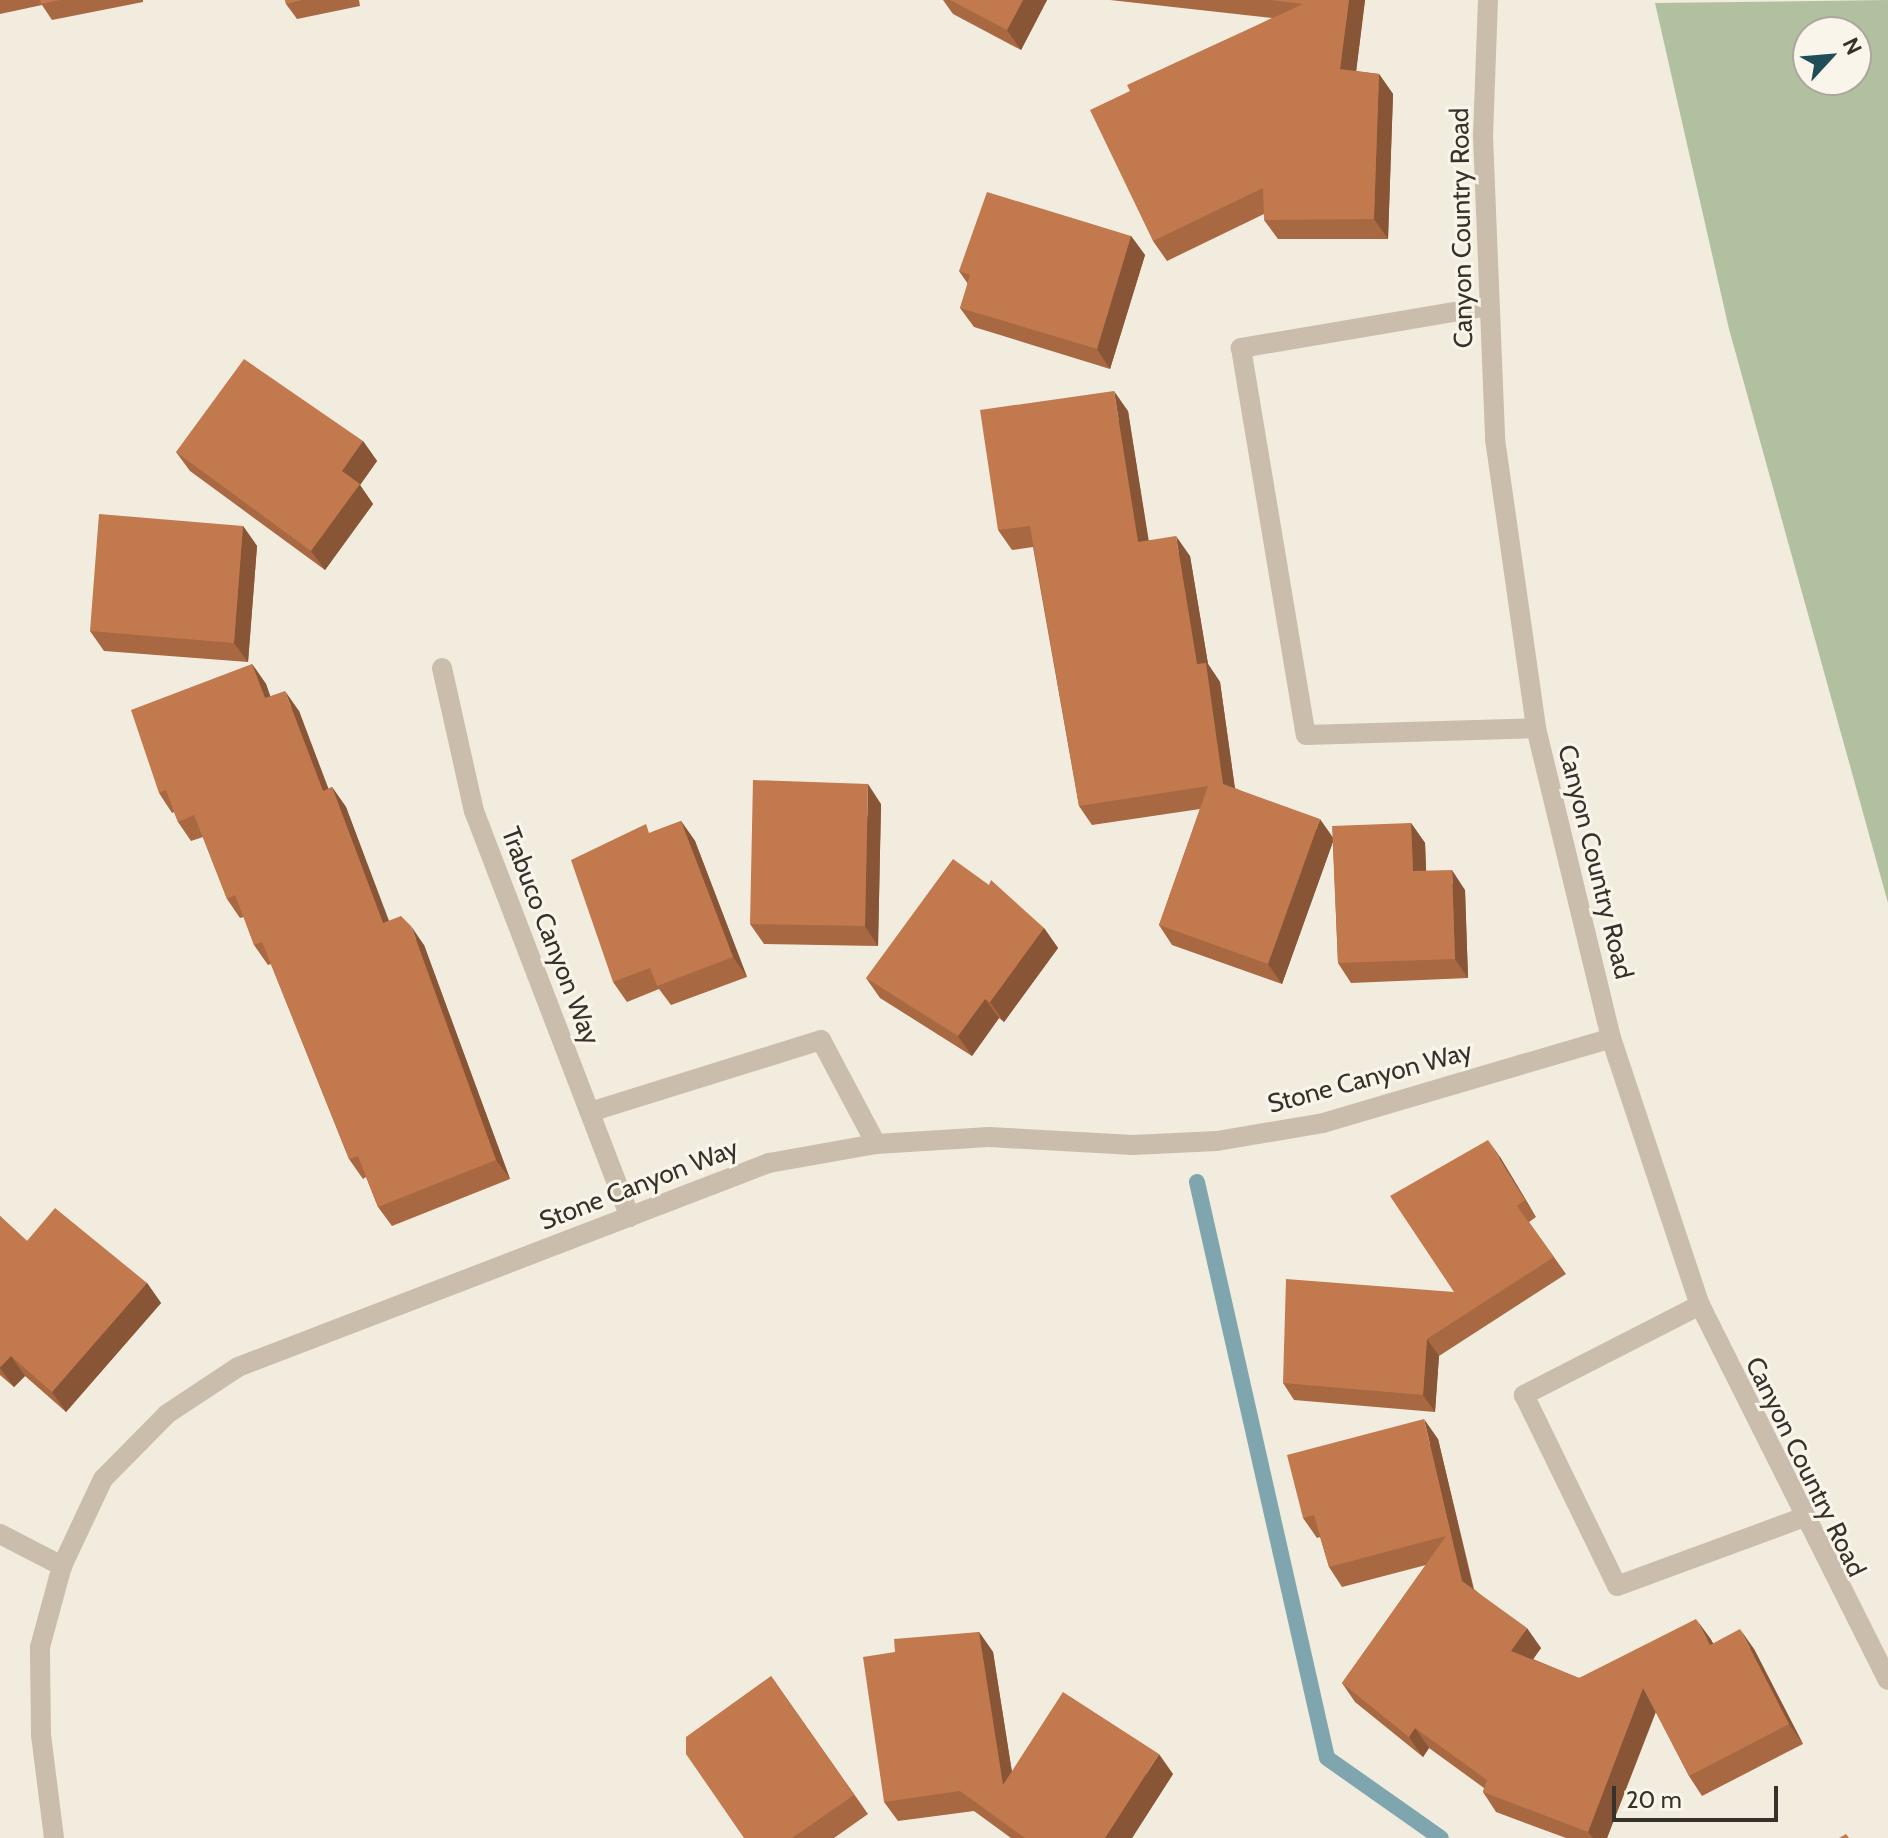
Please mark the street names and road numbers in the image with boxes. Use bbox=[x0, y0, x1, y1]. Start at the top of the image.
street label: Canyon Country Road bbox=[1444, 108, 1480, 348]
street label: Canyon Country Road bbox=[1551, 742, 1639, 982]
street label: Trabuco Canyon Way bbox=[494, 823, 606, 1049]
street label: Stone Canyon Way bbox=[1264, 1036, 1476, 1120]
street label: Stone Canyon Way bbox=[535, 1133, 743, 1237]
street label: Canyon Country Road bbox=[1738, 1352, 1872, 1582]

